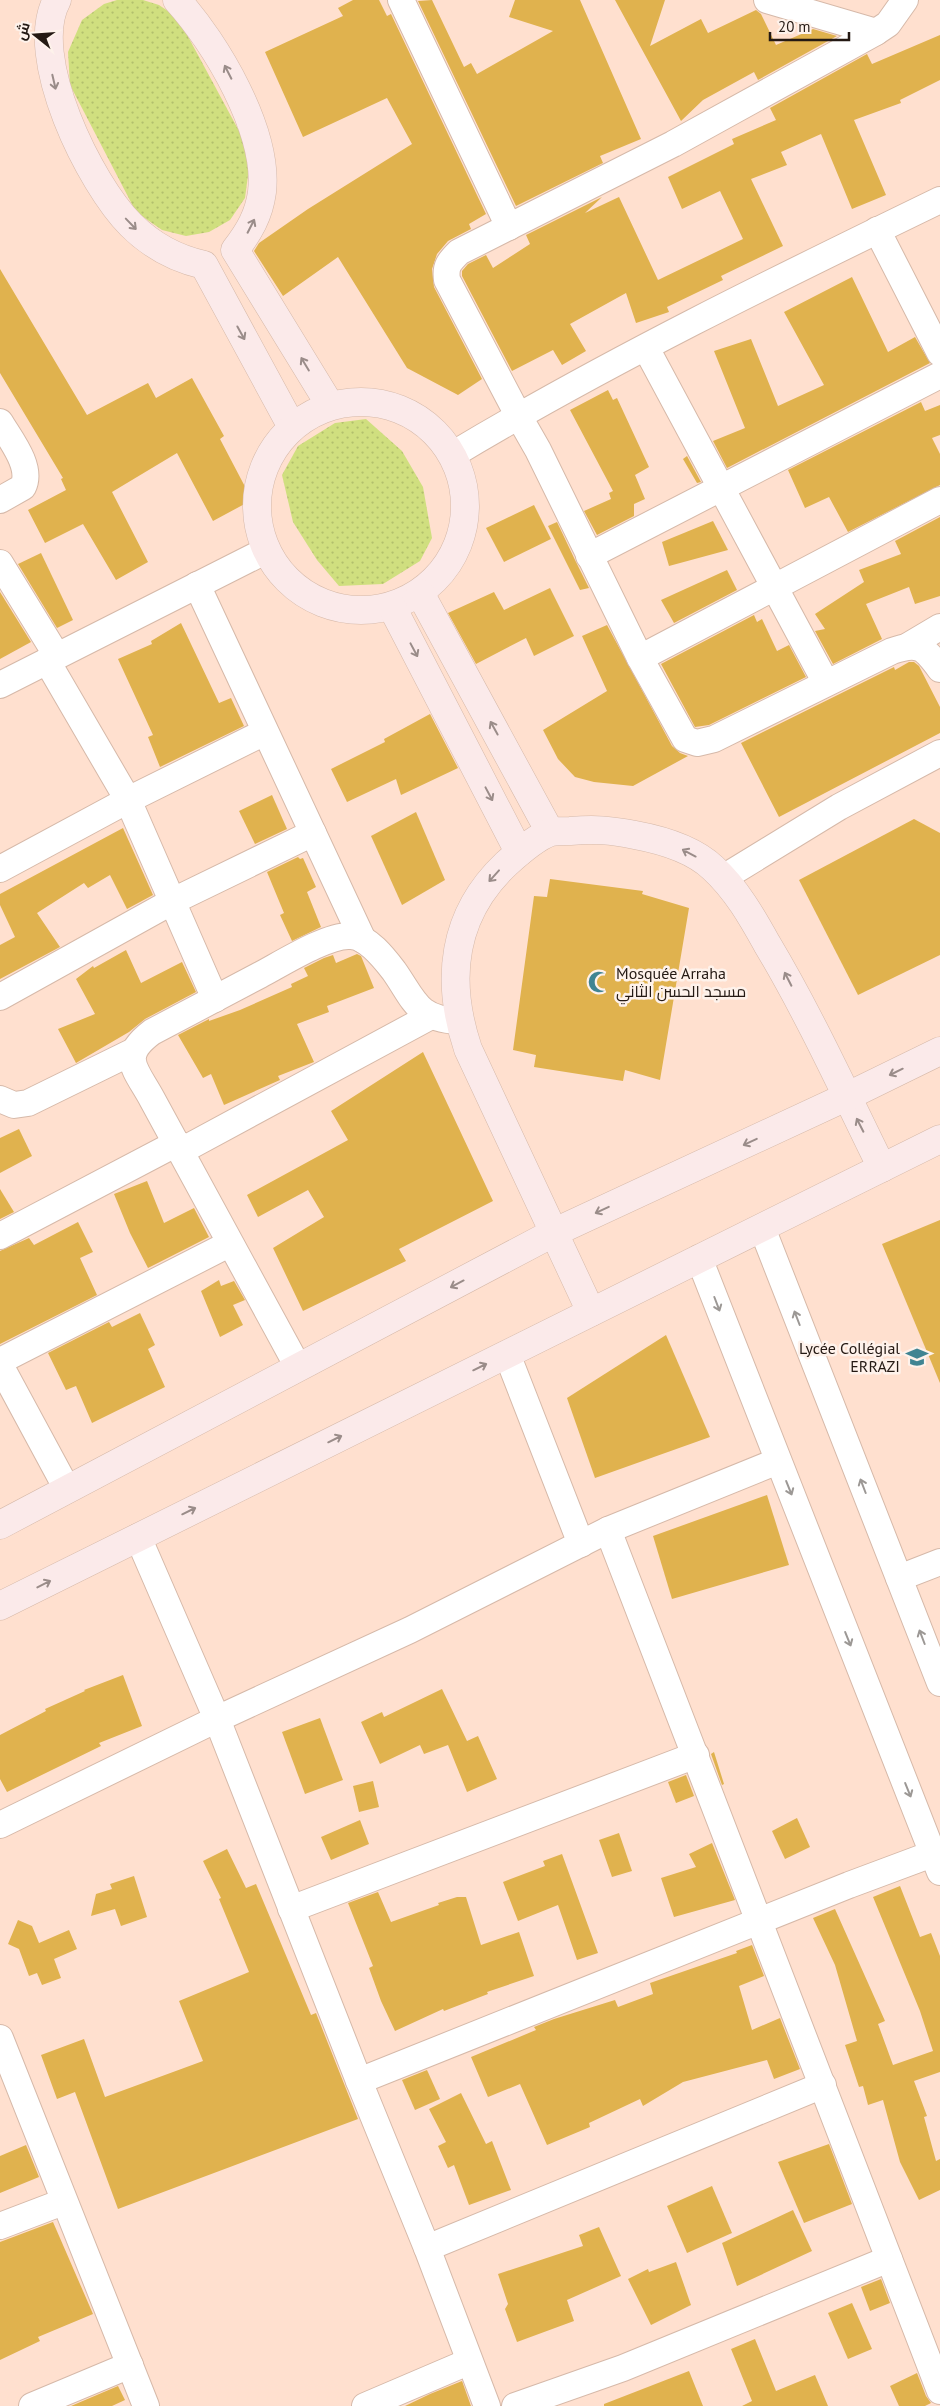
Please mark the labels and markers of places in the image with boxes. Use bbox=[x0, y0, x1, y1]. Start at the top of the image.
place label: Mosquée Arraha مسجد الحسن الثاني bbox=[616, 963, 746, 1005]
mosque icon: Mosquée Arraha مسجد الحسن الثاني bbox=[586, 969, 612, 995]
place label: Lycée Collégial ERRAZI bbox=[799, 1338, 900, 1376]
school or university icon: Lycée Collégial ERRAZI bbox=[904, 1344, 930, 1370]

